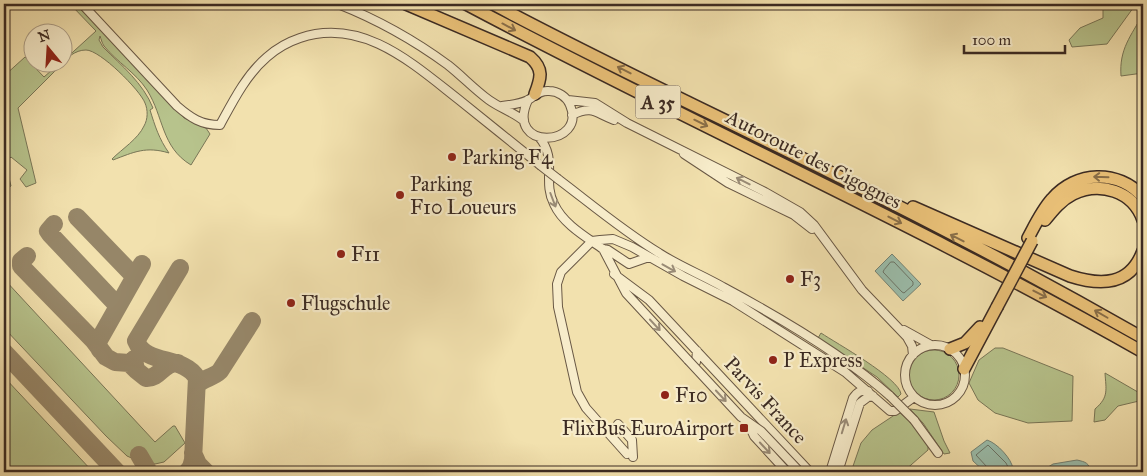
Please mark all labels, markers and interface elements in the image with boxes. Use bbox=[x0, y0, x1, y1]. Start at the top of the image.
north arrow bbox=[22, 22, 72, 72]
one-way arrow bbox=[502, 22, 517, 32]
scale bar bbox=[964, 22, 1066, 54]
text: N bbox=[36, 26, 53, 46]
text: 100 m bbox=[972, 31, 1012, 49]
one-way arrow bbox=[617, 65, 632, 74]
road number: A 35 bbox=[636, 85, 680, 118]
street label: Autoroute des Cigognes bbox=[721, 104, 906, 215]
one-way arrow bbox=[694, 118, 709, 128]
place label: Parking F4 bbox=[462, 145, 553, 170]
marker: Parking F4 bbox=[446, 151, 458, 163]
place label: Parking F10 Loueurs bbox=[410, 172, 516, 219]
one-way arrow bbox=[1093, 173, 1109, 182]
one-way arrow bbox=[736, 176, 751, 186]
marker: Parking F10 Loueurs bbox=[394, 189, 406, 201]
one-way arrow bbox=[549, 192, 558, 207]
one-way arrow bbox=[887, 216, 902, 225]
one-way arrow bbox=[950, 233, 965, 243]
place label: F11 bbox=[351, 242, 380, 266]
marker: F11 bbox=[335, 248, 347, 260]
one-way arrow bbox=[661, 263, 676, 273]
place label: F3 bbox=[800, 267, 821, 291]
marker: F3 bbox=[784, 273, 796, 285]
one-way arrow bbox=[1032, 289, 1047, 299]
place label: Flugschule bbox=[301, 291, 390, 316]
marker: Flugschule bbox=[285, 297, 297, 309]
one-way arrow bbox=[1093, 309, 1108, 319]
one-way arrow bbox=[649, 319, 661, 332]
place label: P Express bbox=[783, 348, 862, 372]
street label: Parvis France bbox=[720, 352, 812, 448]
marker: P Express bbox=[767, 354, 779, 366]
place label: F10 bbox=[675, 383, 708, 407]
marker: F10 bbox=[659, 389, 671, 401]
one-way arrow bbox=[715, 390, 727, 402]
place label: FlixBus EuroAirport bbox=[562, 416, 734, 440]
one-way arrow bbox=[840, 419, 849, 434]
marker: FlixBus EuroAirport bbox=[738, 422, 750, 434]
one-way arrow bbox=[759, 442, 771, 455]

